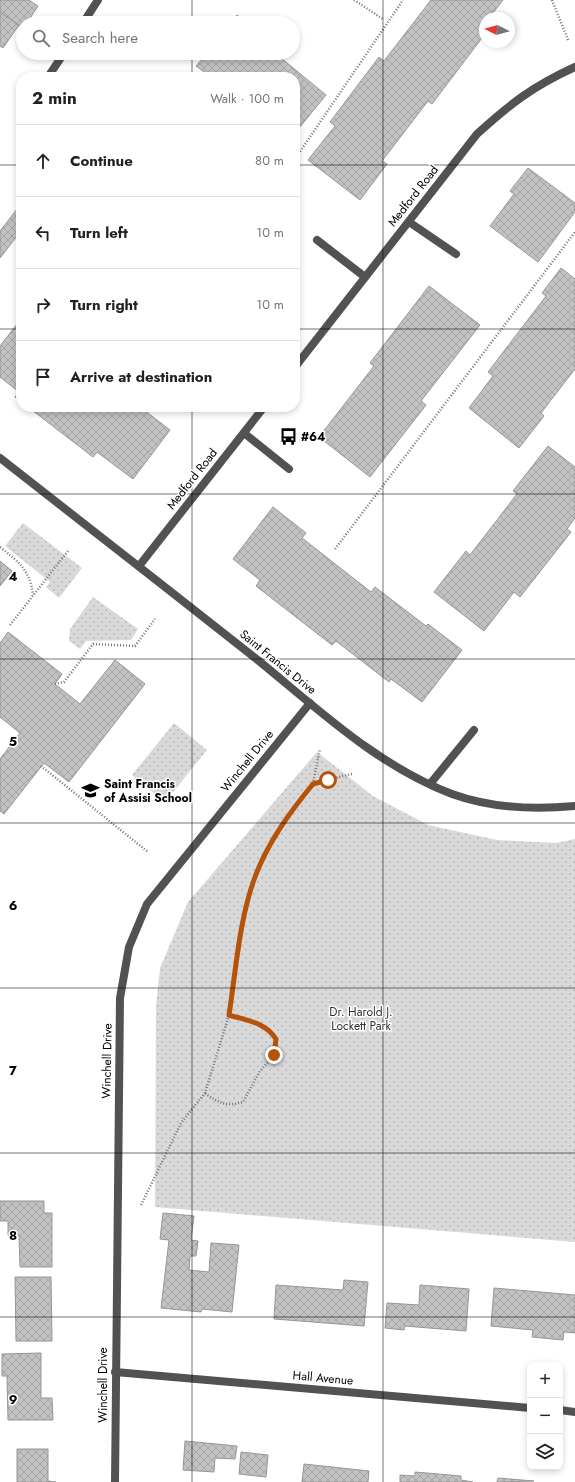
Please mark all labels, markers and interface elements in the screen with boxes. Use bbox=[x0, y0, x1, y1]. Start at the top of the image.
north arrow bbox=[479, 12, 515, 48]
search box bbox=[16, 16, 300, 60]
icon: search bbox=[30, 27, 52, 49]
text: Search here bbox=[62, 27, 138, 49]
text: 2 min bbox=[32, 86, 77, 110]
text: Walk · 100 m bbox=[210, 89, 284, 108]
icon: ahead bbox=[32, 150, 54, 172]
text: Continue bbox=[70, 150, 133, 172]
text: 80 m bbox=[255, 151, 284, 170]
street label: Medford Road bbox=[383, 162, 443, 230]
icon: left bbox=[32, 222, 54, 244]
text: Turn left bbox=[70, 222, 128, 244]
text: 10 m bbox=[256, 223, 284, 242]
icon: right bbox=[32, 294, 54, 316]
text: Turn right bbox=[70, 294, 138, 316]
text: 10 m bbox=[256, 295, 284, 314]
icon: arrive bbox=[32, 366, 54, 388]
text: Arrive at destination bbox=[70, 366, 212, 388]
bus stop icon: #64 bbox=[278, 427, 298, 447]
place label: #64 bbox=[301, 428, 325, 446]
street label: Medford Road bbox=[162, 445, 222, 513]
text: 4 bbox=[8, 567, 18, 586]
street label: Saint Francis Drive bbox=[236, 625, 320, 699]
street label: Winchell Drive bbox=[216, 726, 278, 796]
text: 5 bbox=[9, 732, 17, 751]
route start bbox=[319, 771, 337, 789]
place label: Saint Francis of Assisi School bbox=[104, 775, 192, 807]
school or university icon: Saint Francis of Assisi School bbox=[81, 781, 101, 801]
text: 6 bbox=[9, 896, 18, 915]
park label: Dr. Harold J. Lockett Park bbox=[329, 1003, 393, 1035]
street label: Winchell Drive bbox=[97, 1023, 117, 1099]
route end bbox=[265, 1046, 283, 1064]
text: 7 bbox=[9, 1061, 17, 1080]
text: 8 bbox=[9, 1226, 17, 1245]
street label: Winchell Drive bbox=[94, 1347, 112, 1423]
map controls bbox=[527, 1362, 563, 1470]
button: + bbox=[527, 1362, 563, 1398]
street label: Hall Avenue bbox=[292, 1366, 354, 1390]
text: 9 bbox=[9, 1390, 18, 1409]
button: − bbox=[527, 1398, 563, 1434]
button: layers bbox=[527, 1434, 563, 1470]

